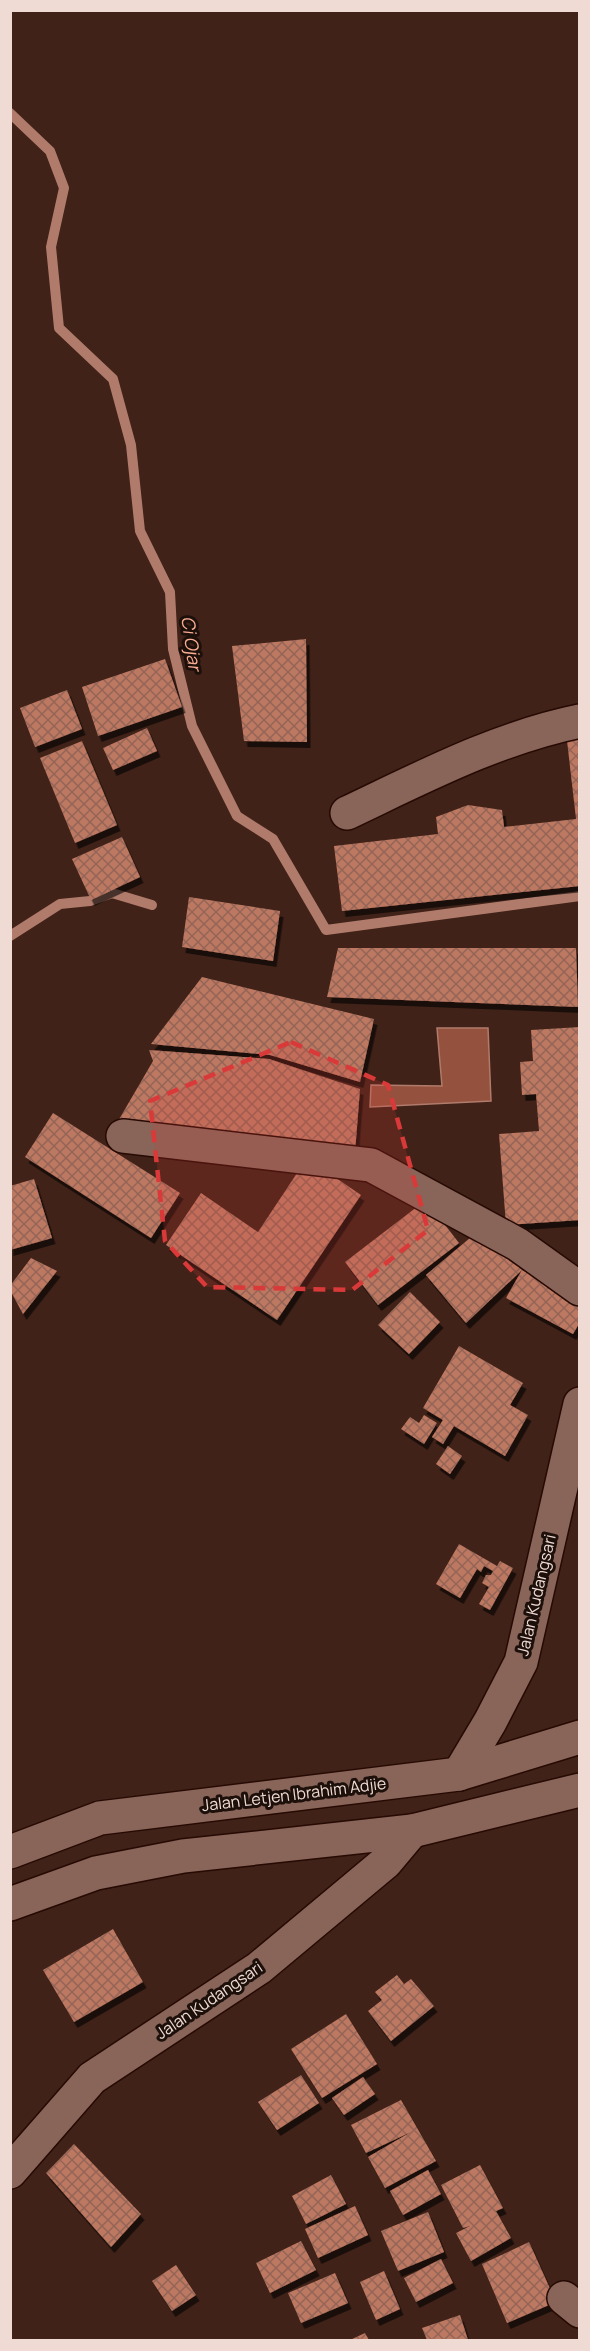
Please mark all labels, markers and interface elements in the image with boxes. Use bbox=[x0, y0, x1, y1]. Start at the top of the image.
water label: Ci Ojar bbox=[176, 614, 208, 674]
street label: Jalan Kudangsari bbox=[511, 1532, 561, 1658]
street label: Jalan Letjen Ibrahim Adjie bbox=[201, 1772, 387, 1816]
street label: Jalan Kudangsari bbox=[151, 1956, 267, 2044]

